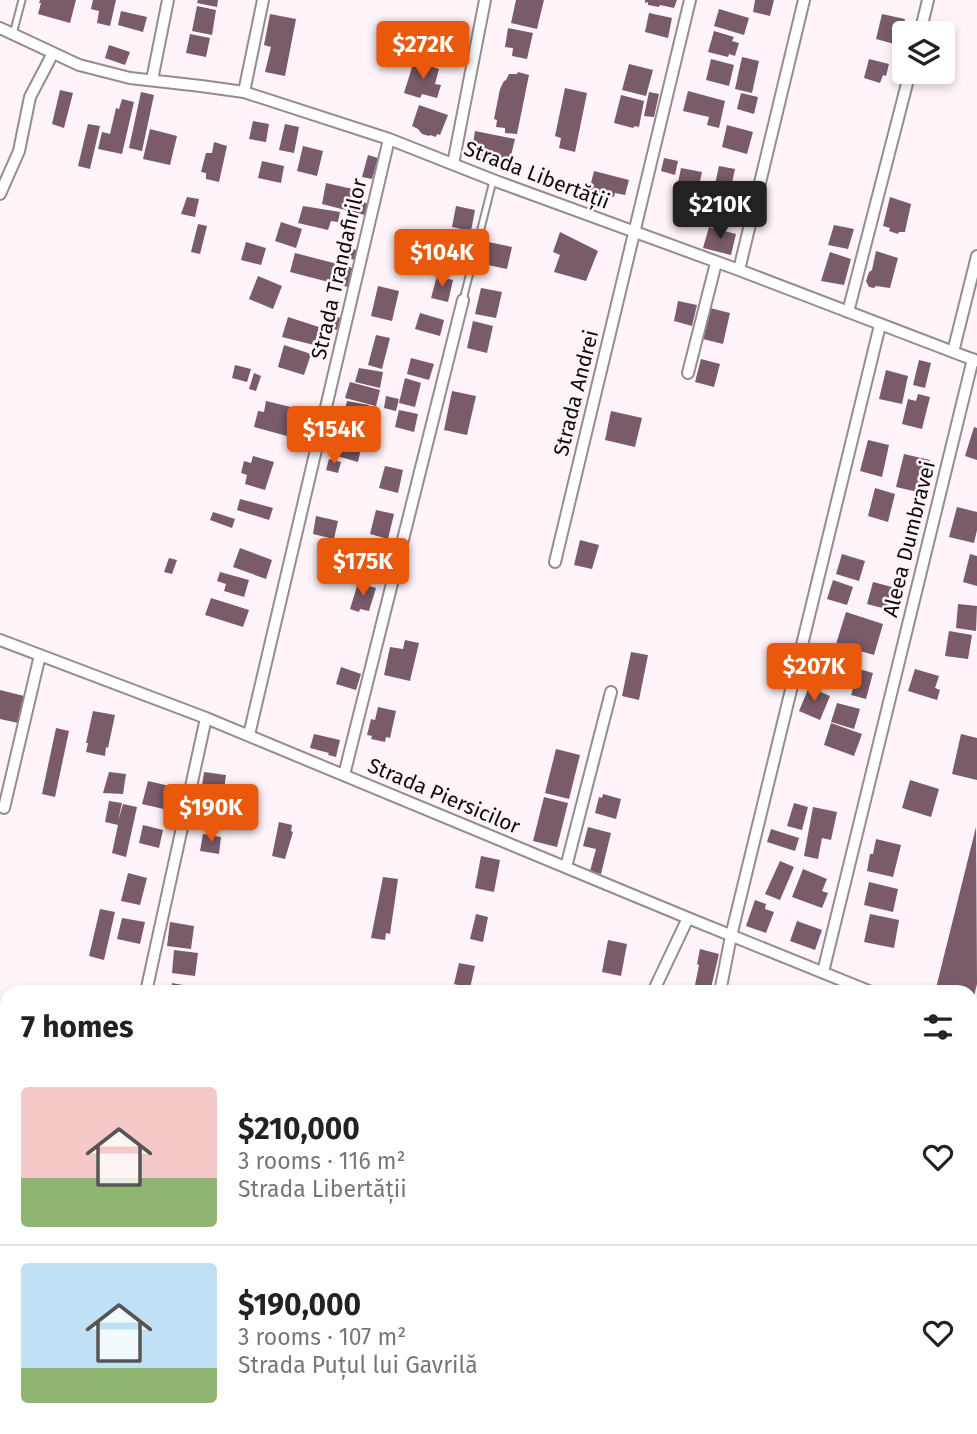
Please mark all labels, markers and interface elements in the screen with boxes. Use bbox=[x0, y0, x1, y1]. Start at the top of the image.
map controls bbox=[892, 21, 955, 84]
button: layers bbox=[892, 21, 955, 84]
pin: $272K bbox=[374, 22, 472, 81]
text: $272K bbox=[392, 30, 454, 58]
street label: Strada Libertății bbox=[460, 135, 614, 215]
street label: Strada Trandafirilor bbox=[306, 176, 372, 362]
pin: $210K bbox=[671, 182, 769, 241]
text: $210K bbox=[689, 190, 751, 218]
pin: $104K bbox=[393, 230, 491, 289]
text: $104K bbox=[410, 238, 474, 266]
street label: Strada Andrei bbox=[548, 327, 604, 459]
pin: $154K bbox=[285, 406, 383, 466]
text: $154K bbox=[303, 415, 365, 443]
street label: Aleea Dumbravei bbox=[877, 458, 941, 620]
pin: $175K bbox=[314, 538, 412, 598]
text: $175K bbox=[333, 547, 393, 575]
pin: $207K bbox=[765, 644, 863, 703]
text: $207K bbox=[783, 652, 845, 680]
street label: Strada Piersicilor bbox=[364, 752, 524, 840]
pin: $190K bbox=[162, 784, 260, 844]
text: $190K bbox=[179, 793, 243, 821]
icon: filters bbox=[919, 1008, 957, 1046]
text: 7 homes bbox=[21, 1009, 133, 1045]
text: $210,000 bbox=[238, 1111, 360, 1147]
icon: home bbox=[77, 1115, 161, 1199]
icon: heart bbox=[919, 1138, 957, 1176]
text: 3 rooms · 116 m² bbox=[238, 1147, 406, 1175]
text: Strada Libertății bbox=[238, 1175, 407, 1203]
text: $190,000 bbox=[238, 1287, 361, 1323]
icon: home bbox=[77, 1291, 161, 1375]
icon: heart bbox=[919, 1314, 957, 1352]
text: 3 rooms · 107 m² bbox=[238, 1323, 406, 1351]
text: Strada Puțul lui Gavrilă bbox=[238, 1351, 478, 1379]

